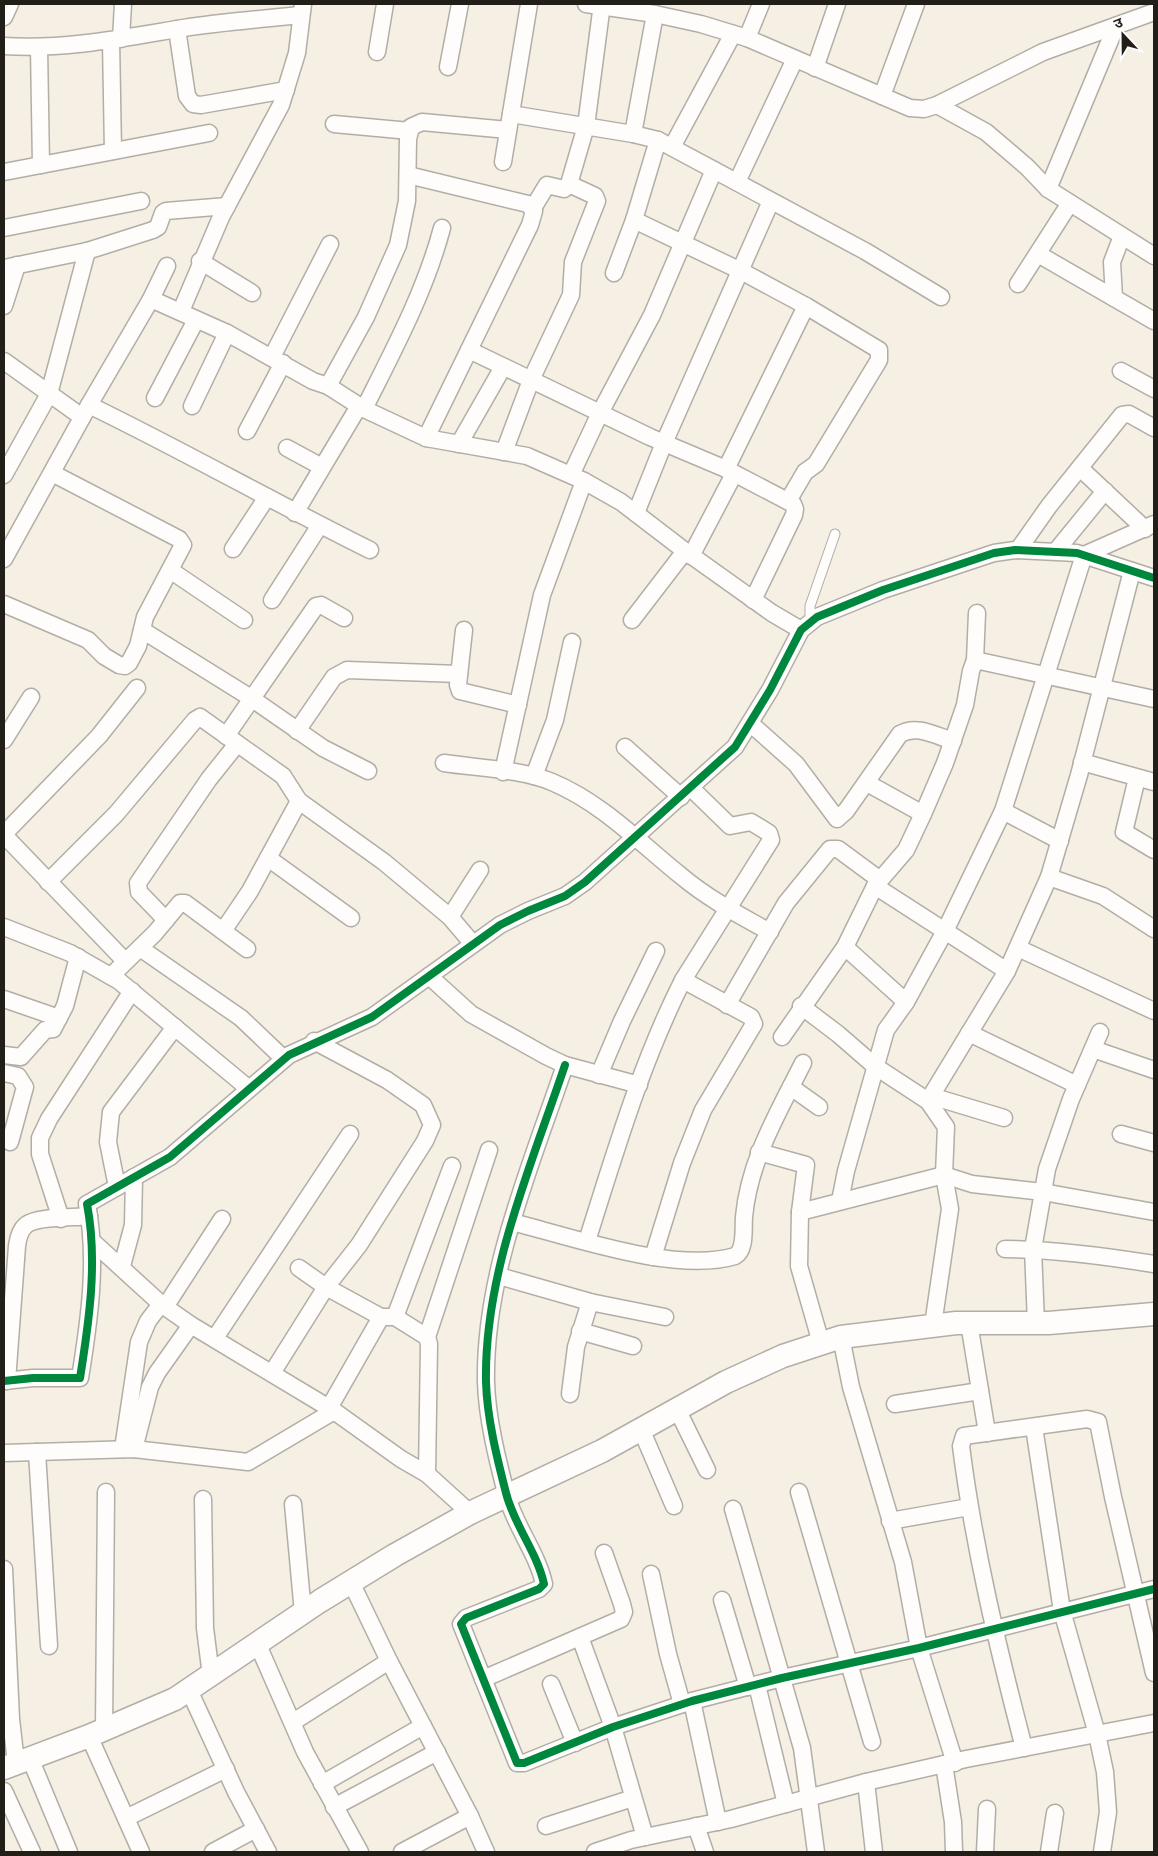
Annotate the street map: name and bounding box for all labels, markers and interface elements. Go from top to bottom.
north arrow [1098,10,1148,60]
text: उ [1112,16,1126,32]

